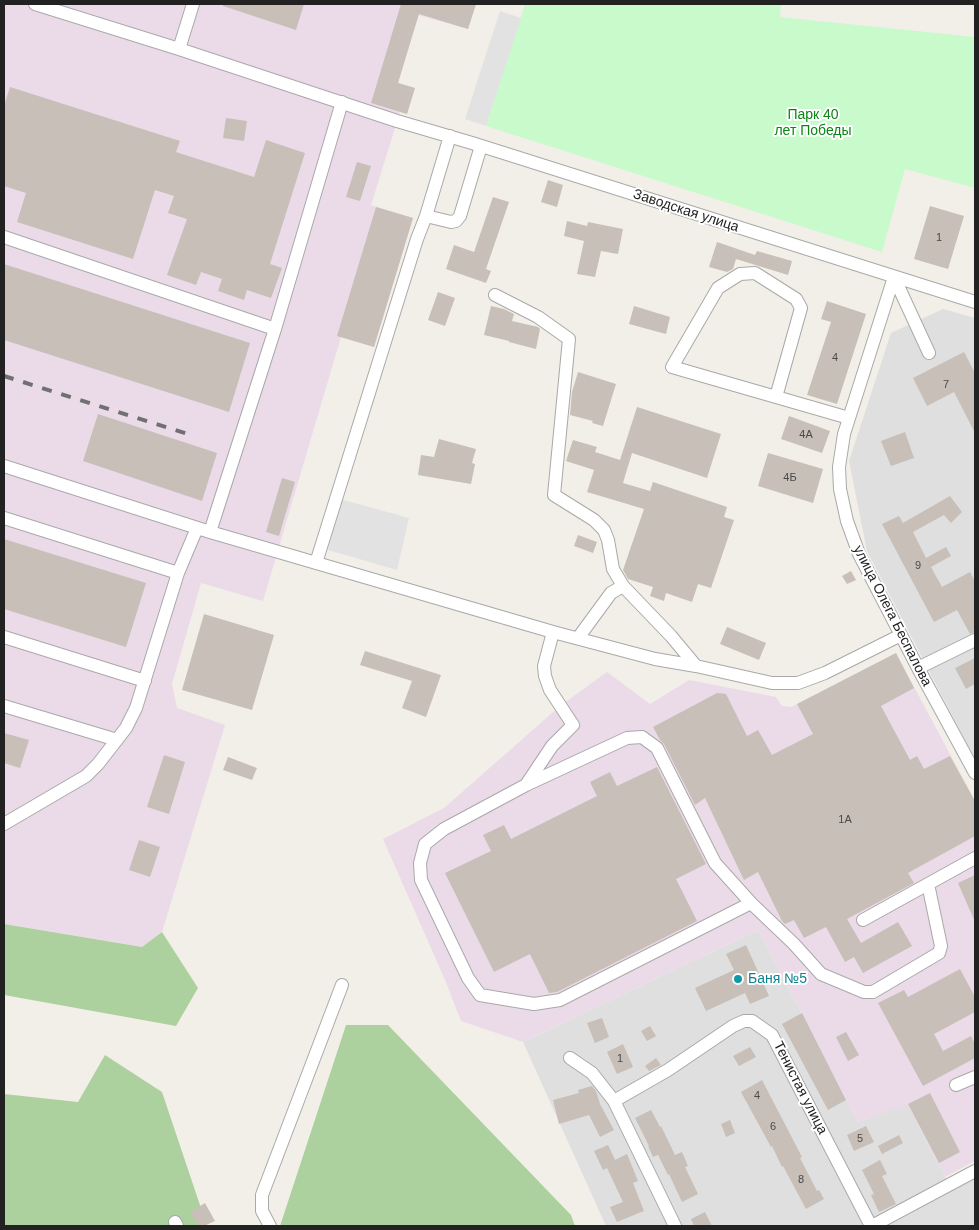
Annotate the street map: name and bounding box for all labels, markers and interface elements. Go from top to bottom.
park label: Парк 40 лет Победы [774,107,852,140]
street label: Заводская улица [631,186,741,236]
house number: 1 [936,231,942,245]
house number: 4 [832,351,838,365]
house number: 7 [943,378,949,392]
house number: 4А [799,428,813,442]
house number: 4Б [783,471,797,485]
street label: улица Олега Беспалова [849,543,935,689]
house number: 9 [915,559,921,573]
house number: 1А [838,813,852,827]
place label: Баня №5 [748,971,807,987]
marker: Баня №5 [732,973,744,985]
street label: Тенистая улица [769,1039,831,1137]
house number: 1 [617,1052,623,1066]
house number: 4 [754,1089,760,1103]
house number: 6 [770,1120,776,1134]
house number: 5 [857,1132,863,1146]
house number: 8 [798,1173,804,1187]

